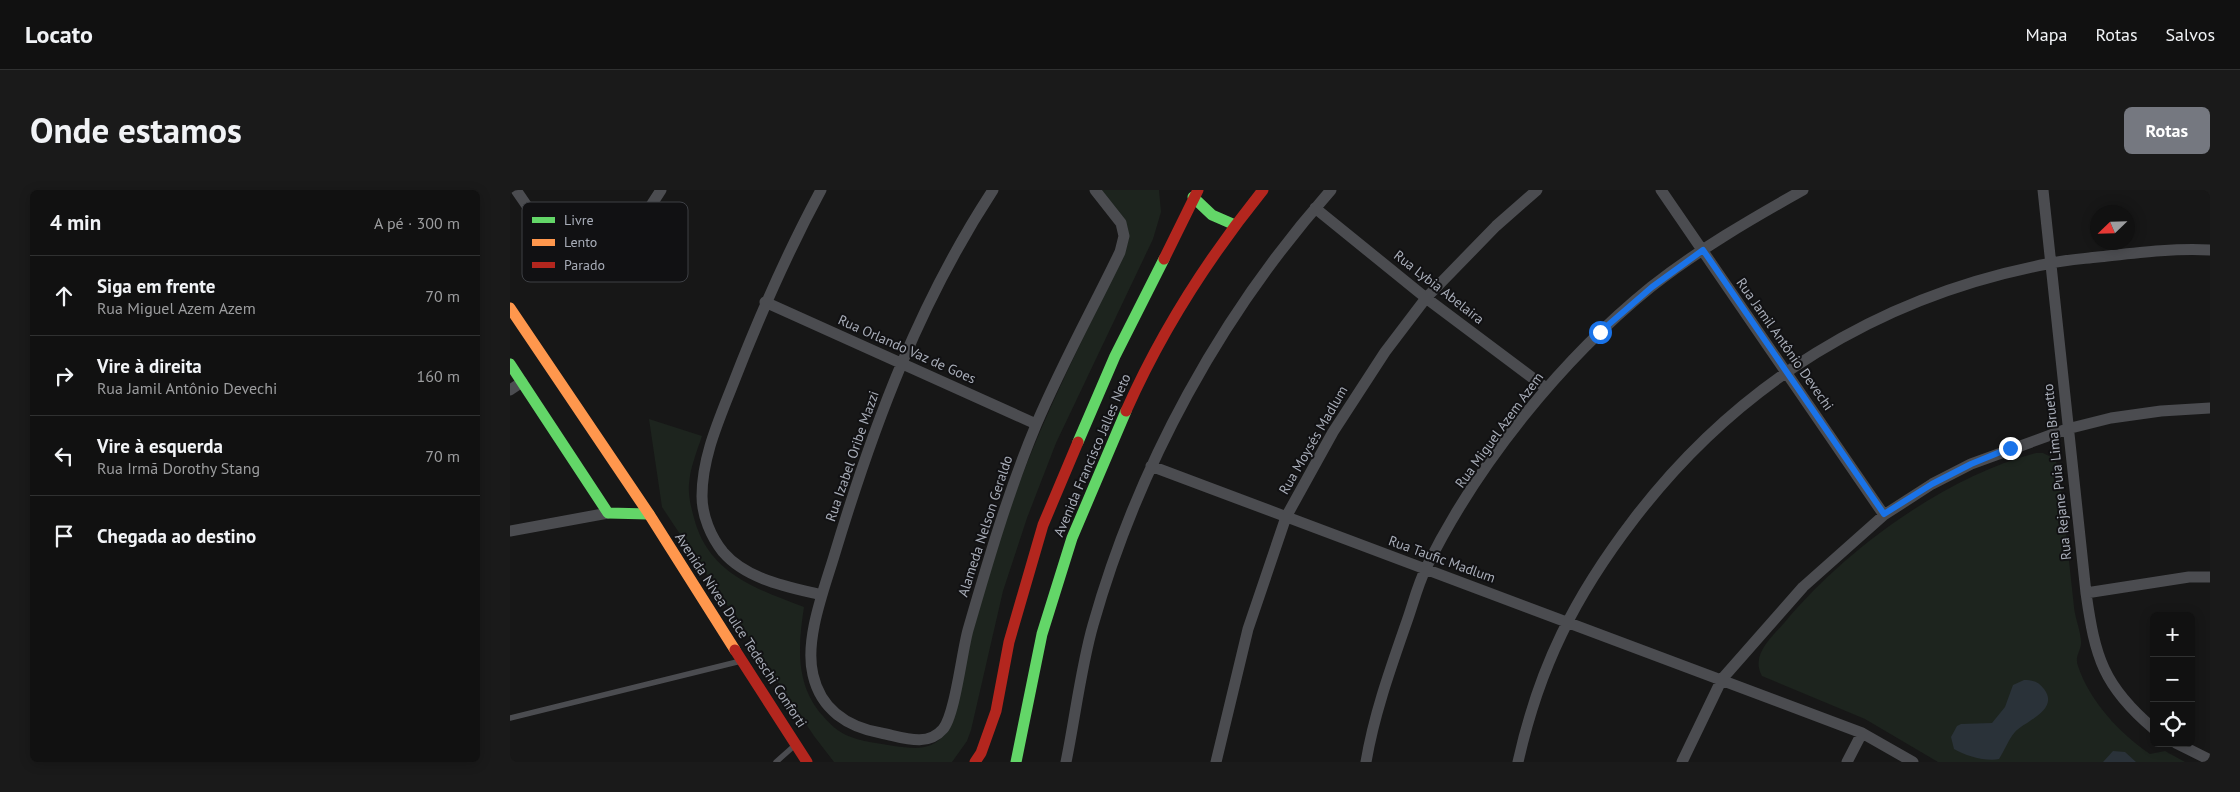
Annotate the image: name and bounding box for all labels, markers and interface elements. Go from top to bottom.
text: Locato [25,19,93,50]
text: Mapa [2026,23,2067,46]
text: Rotas [2095,23,2138,46]
text: Salvos [2166,23,2215,46]
text: Onde estamos [30,107,242,153]
button: Rotas [2124,107,2210,154]
legend [522,202,688,282]
north arrow [2090,205,2135,250]
text: 4 min [50,209,101,236]
text: Livre [564,211,594,229]
text: A pé · 300 m [374,213,460,233]
text: Lento [564,233,597,251]
street label: Rua Lybia Abelaira [1390,246,1488,328]
text: Parado [564,256,605,274]
text: Siga em frente [97,274,215,298]
street label: Rua Jamil Antônio Devechi [1732,274,1838,414]
icon: ahead [50,282,78,310]
text: 70 m [425,286,460,306]
text: Rua Miguel Azem Azem [97,298,256,318]
street label: Rua Orlando Vaz de Goes [835,310,979,388]
route start [1589,321,1612,344]
text: Vire à direita [97,354,202,378]
icon: right [50,362,78,390]
text: 160 m [417,366,460,386]
street label: Rua Miguel Azem Azem [1451,369,1547,491]
street label: Avenida Francisco Jalles Neto [1049,371,1135,539]
text: Rua Jamil Antônio Devechi [97,378,277,398]
street label: Rua Moysés Madlum [1275,382,1351,498]
street label: Rua Rejane Puia Lima Bruetto [2039,383,2075,561]
street label: Rua Izabel Oribe Mazzi [821,388,883,524]
text: Vire à esquerda [97,434,223,458]
route end [1999,437,2022,460]
icon: left [50,442,78,470]
text: 70 m [425,446,460,466]
street label: Alameda Nelson Geraldo [954,453,1016,599]
text: Rua Irmã Dorothy Stang [97,458,260,478]
icon: arrive [50,522,78,550]
text: Chegada ao destino [97,524,256,548]
street label: Avenida Nívea Dulce Tedeschi Conforti [671,529,811,731]
street label: Rua Taufic Madlum [1386,531,1498,587]
map controls [2150,612,2195,747]
button: + [2150,612,2195,657]
button: − [2150,657,2195,702]
button: locate [2150,702,2195,747]

